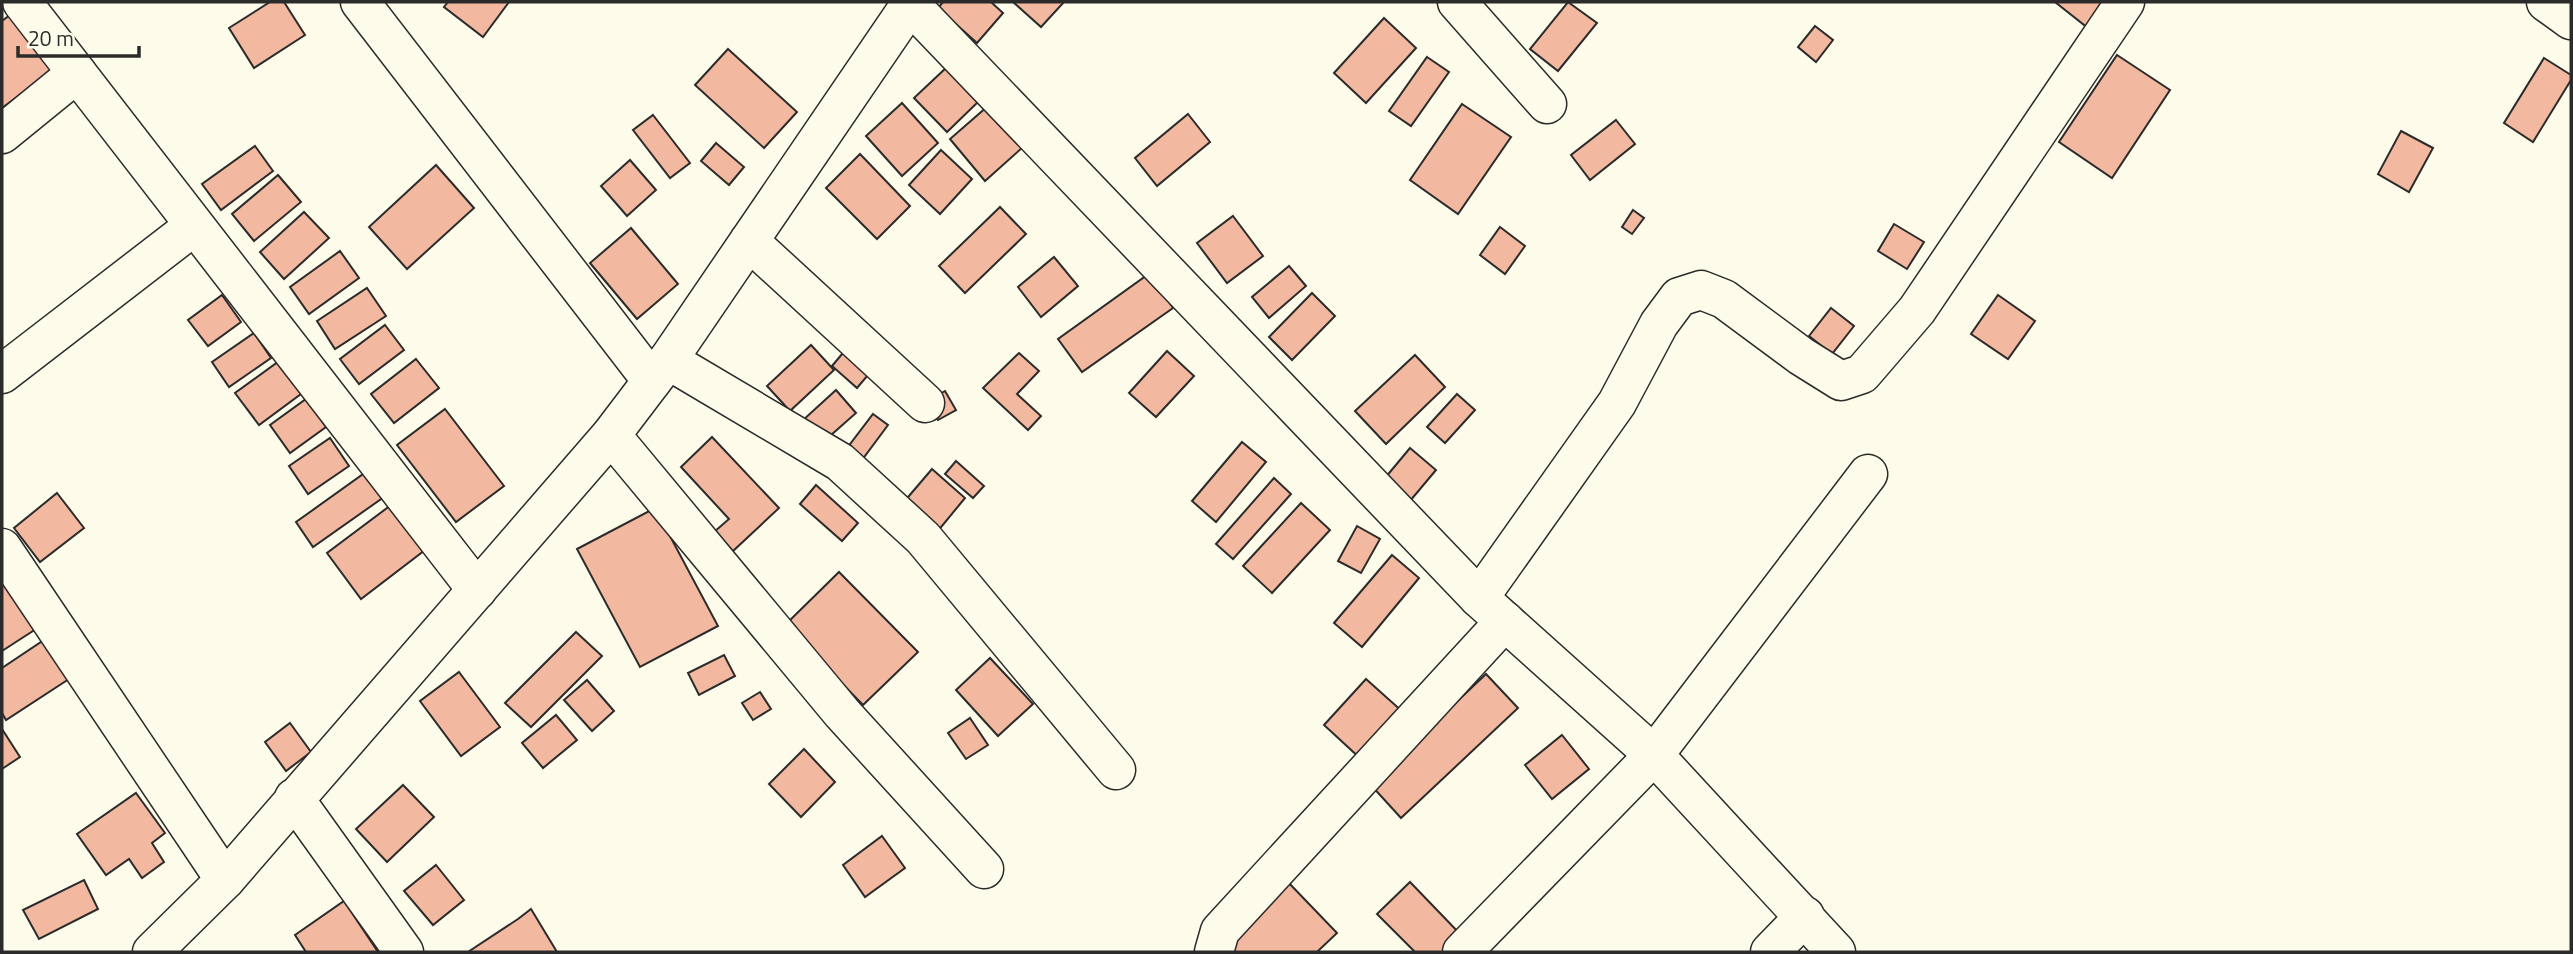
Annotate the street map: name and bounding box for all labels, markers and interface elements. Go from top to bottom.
scale bar [18,14,138,58]
text: 20 m [28,22,74,54]

